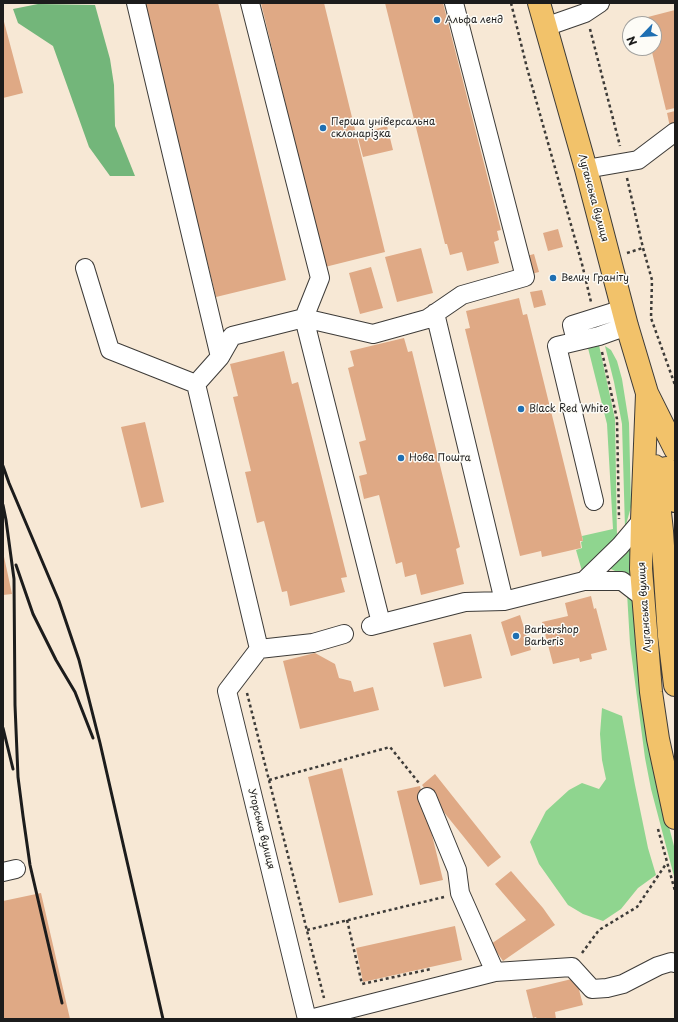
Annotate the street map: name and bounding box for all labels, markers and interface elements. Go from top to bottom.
place label: Альфа ленд [445,14,503,26]
marker: Альфа ленд [432,15,442,25]
north arrow [622,16,662,56]
text: N [622,33,641,48]
place label: Перша універсальна склонарізка [331,116,435,140]
marker: Перша універсальна склонарізка [318,123,328,133]
street label: Луганська вулиця [576,153,610,243]
place label: Велич Граніту [561,272,629,284]
marker: Велич Граніту [548,273,558,283]
place label: Black Red White [529,403,609,415]
marker: Black Red White [516,404,526,414]
place label: Нова Пошта [409,452,471,464]
marker: Нова Пошта [396,453,406,463]
street label: Луганська вулиця [636,561,654,653]
place label: Barbershop Barberis [524,624,579,648]
marker: Barbershop Barberis [511,631,521,641]
street label: Угорська вулиця [245,787,277,871]

